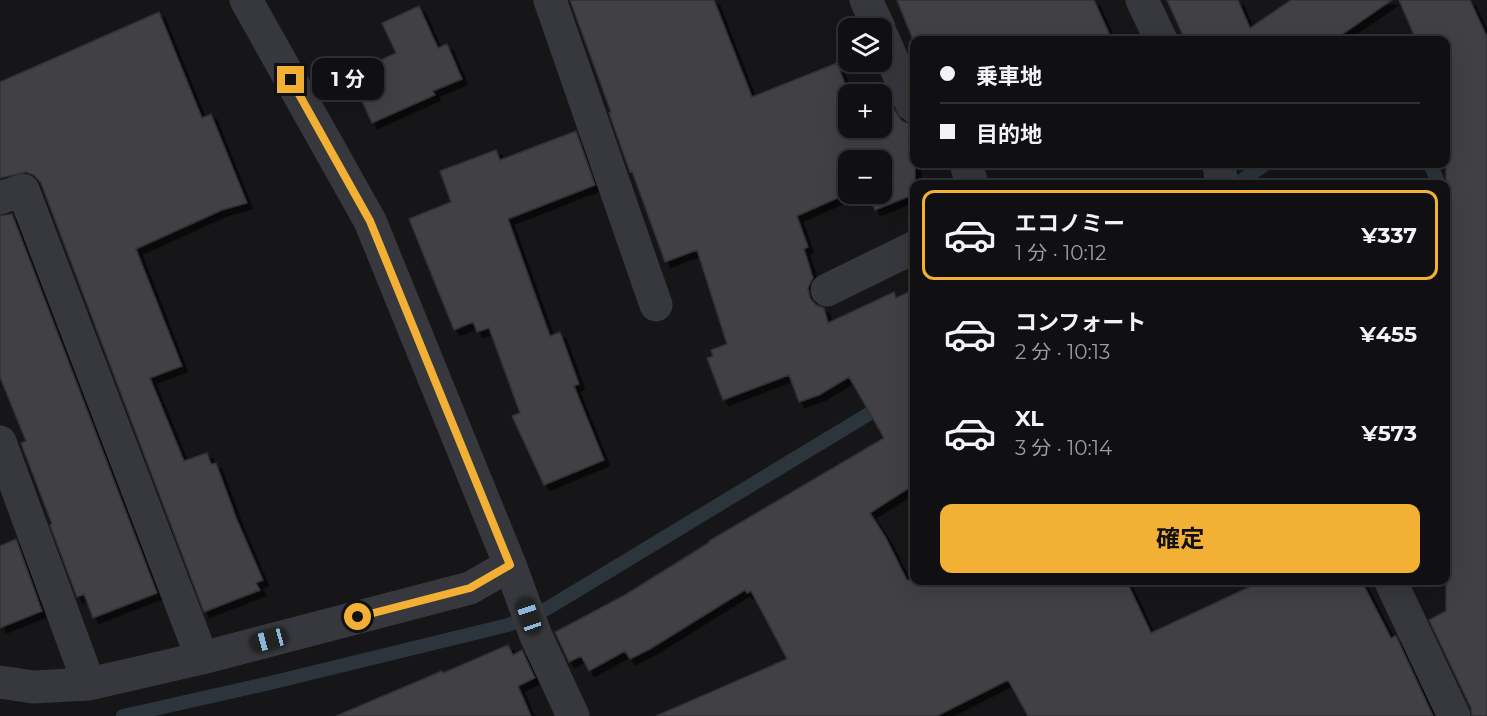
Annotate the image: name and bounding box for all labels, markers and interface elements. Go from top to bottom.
map controls [838,18,892,204]
button: layers [838,18,892,72]
callout: 1 分 [312,59,384,101]
text: 乗車地 [976,63,1042,90]
route end [277,66,304,93]
text: 1 分 [331,67,365,91]
button: + [838,84,892,138]
text: 目的地 [976,121,1042,148]
button: − [838,150,892,204]
icon: car [943,208,997,262]
text: エコノミー [1015,210,1125,237]
text: ¥337 [1361,222,1417,249]
text: 1 分 · 10:12 [1015,241,1106,265]
icon: car [943,307,997,361]
text: コンフォート [1015,309,1146,336]
text: ¥455 [1360,321,1417,348]
text: 2 分 · 10:13 [1015,340,1110,364]
text: XL [1015,405,1044,432]
icon: car [943,406,997,460]
text: ¥573 [1361,420,1417,447]
text: 3 分 · 10:14 [1015,436,1112,460]
button: 確定 [940,504,1420,573]
car [515,596,543,636]
route start [344,603,371,630]
car [249,627,289,653]

